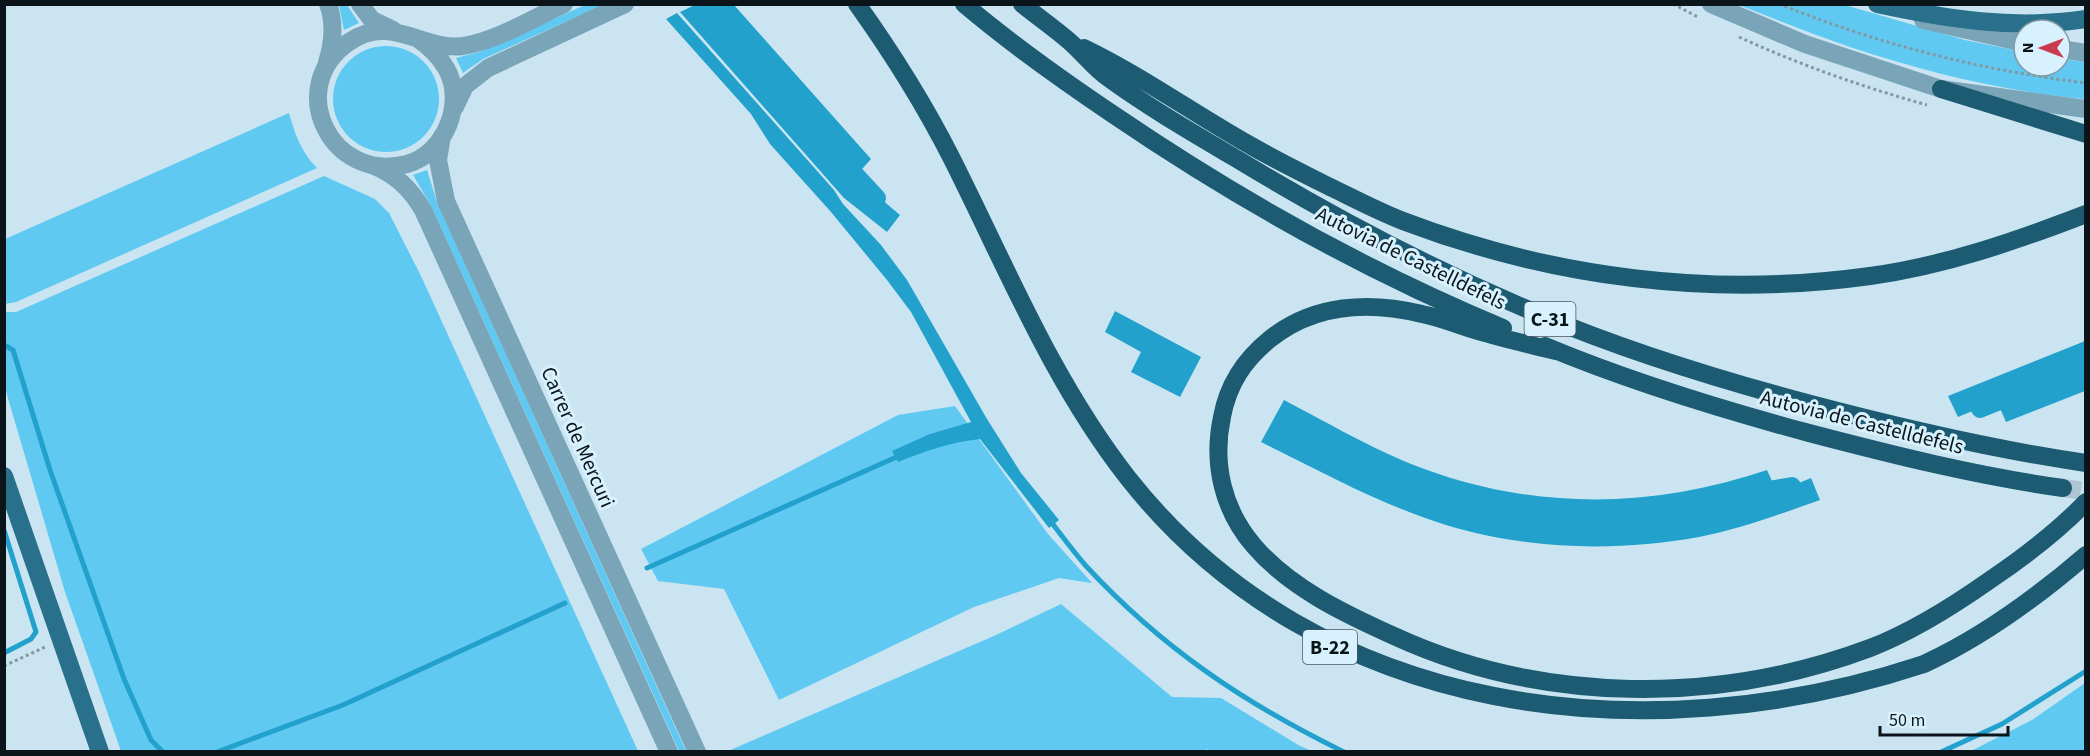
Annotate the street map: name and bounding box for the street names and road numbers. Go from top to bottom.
street label: Autovia de Castelldefels [1311,199,1511,317]
road number: C-31 [1524,302,1576,336]
street label: Carrer de Mercuri [534,362,622,512]
street label: Autovia de Castelldefels [1757,382,1967,462]
road number: B-22 [1303,630,1357,664]

